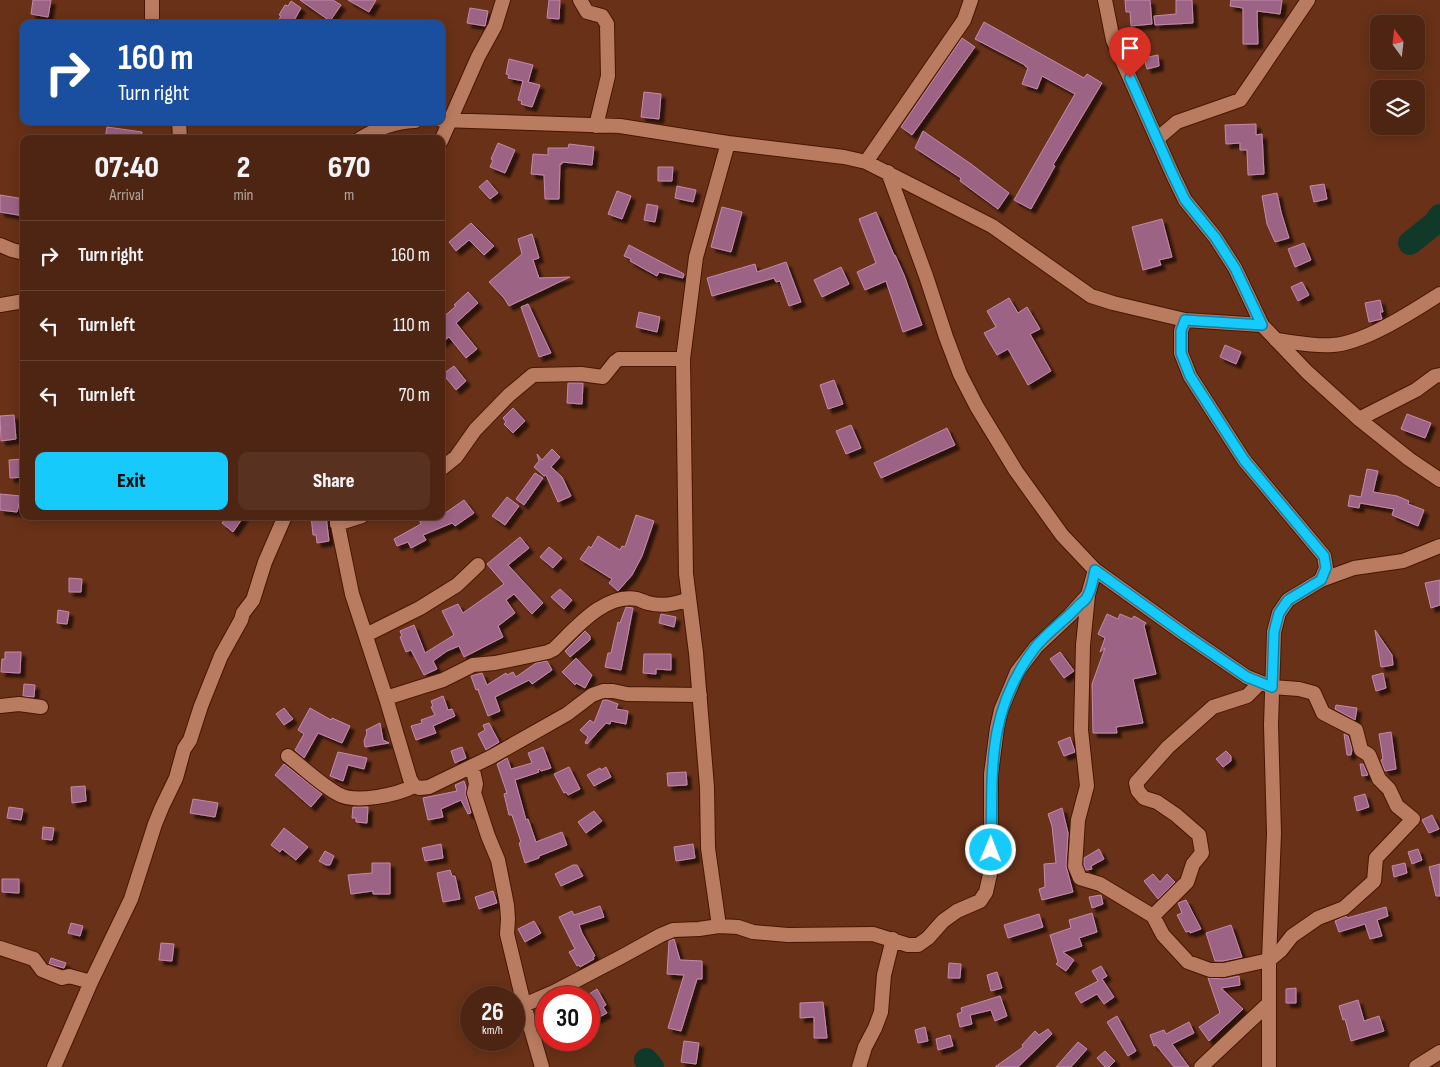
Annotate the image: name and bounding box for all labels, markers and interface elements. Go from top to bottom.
north arrow [1370,15,1425,70]
map controls [1370,15,1425,135]
pin [1109,27,1151,78]
icon: arrive [1116,34,1144,62]
text: 160 m [118,37,194,80]
icon: right [35,40,100,105]
text: Turn right [118,80,189,107]
button: layers [1370,80,1425,135]
text: 07:40 [94,150,159,186]
text: 2 [237,150,250,186]
text: 670 [328,150,371,186]
text: Arrival [109,186,144,205]
text: min [233,186,253,205]
text: m [344,186,354,205]
icon: right [35,242,63,270]
text: Turn right [78,244,143,267]
text: 160 m [391,244,430,267]
icon: left [35,312,63,340]
text: Turn left [78,314,135,337]
text: 110 m [393,314,430,337]
icon: left [35,382,63,410]
text: Turn left [78,384,135,407]
text: 70 m [399,384,430,407]
button: Exit [35,452,228,510]
button: Share [238,452,430,510]
position arrow [964,823,1016,875]
speed limit sign: 30 [535,986,600,1051]
text: 26 [481,997,504,1028]
text: km/h [482,1023,503,1038]

